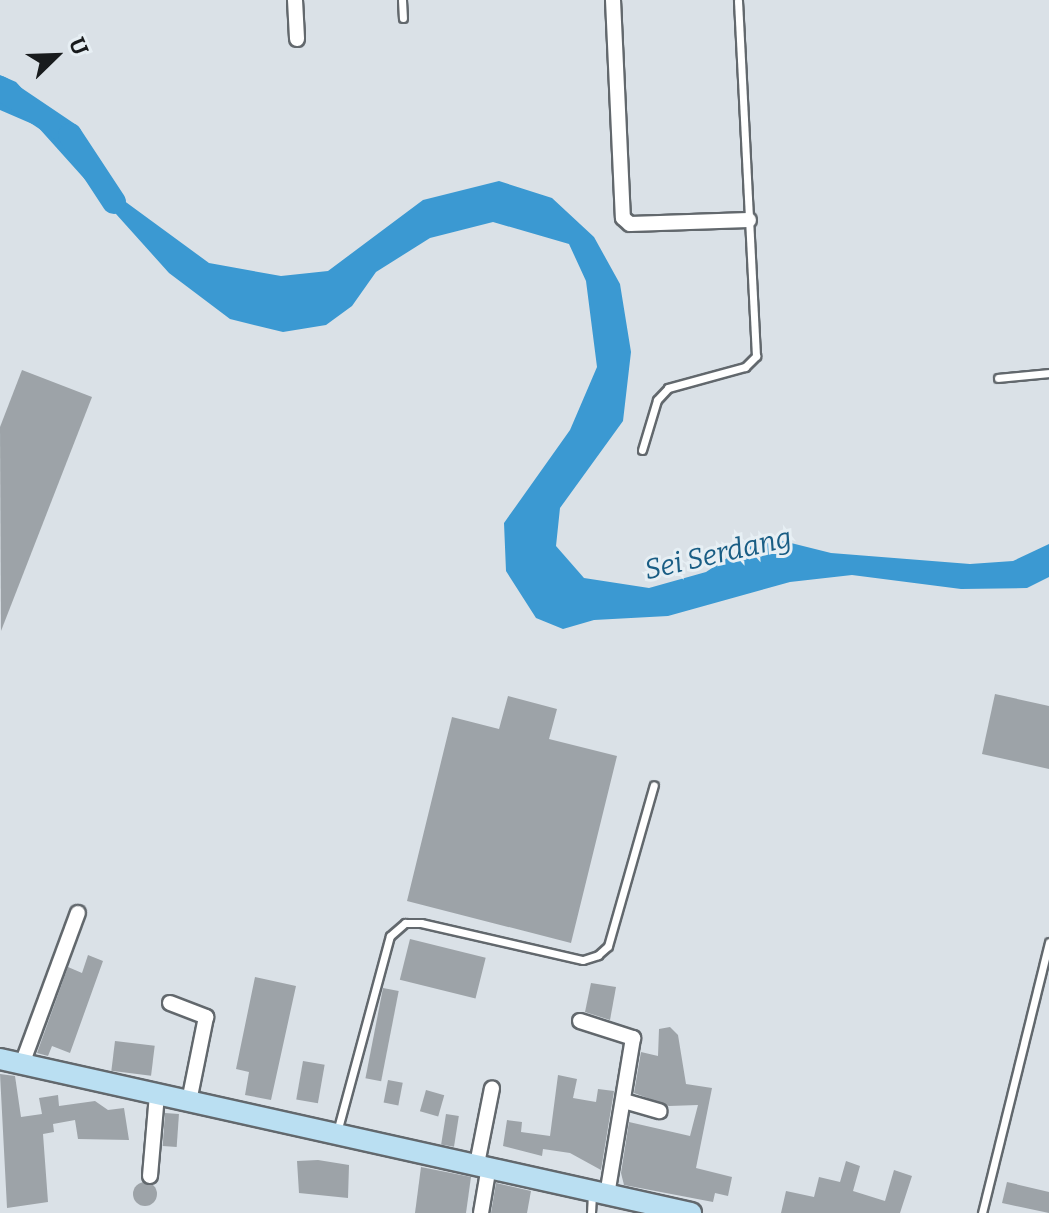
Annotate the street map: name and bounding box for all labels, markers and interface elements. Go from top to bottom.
north arrow [16,16,96,96]
text: U [63,34,94,59]
water label: Sei Serdang [641,521,795,587]

